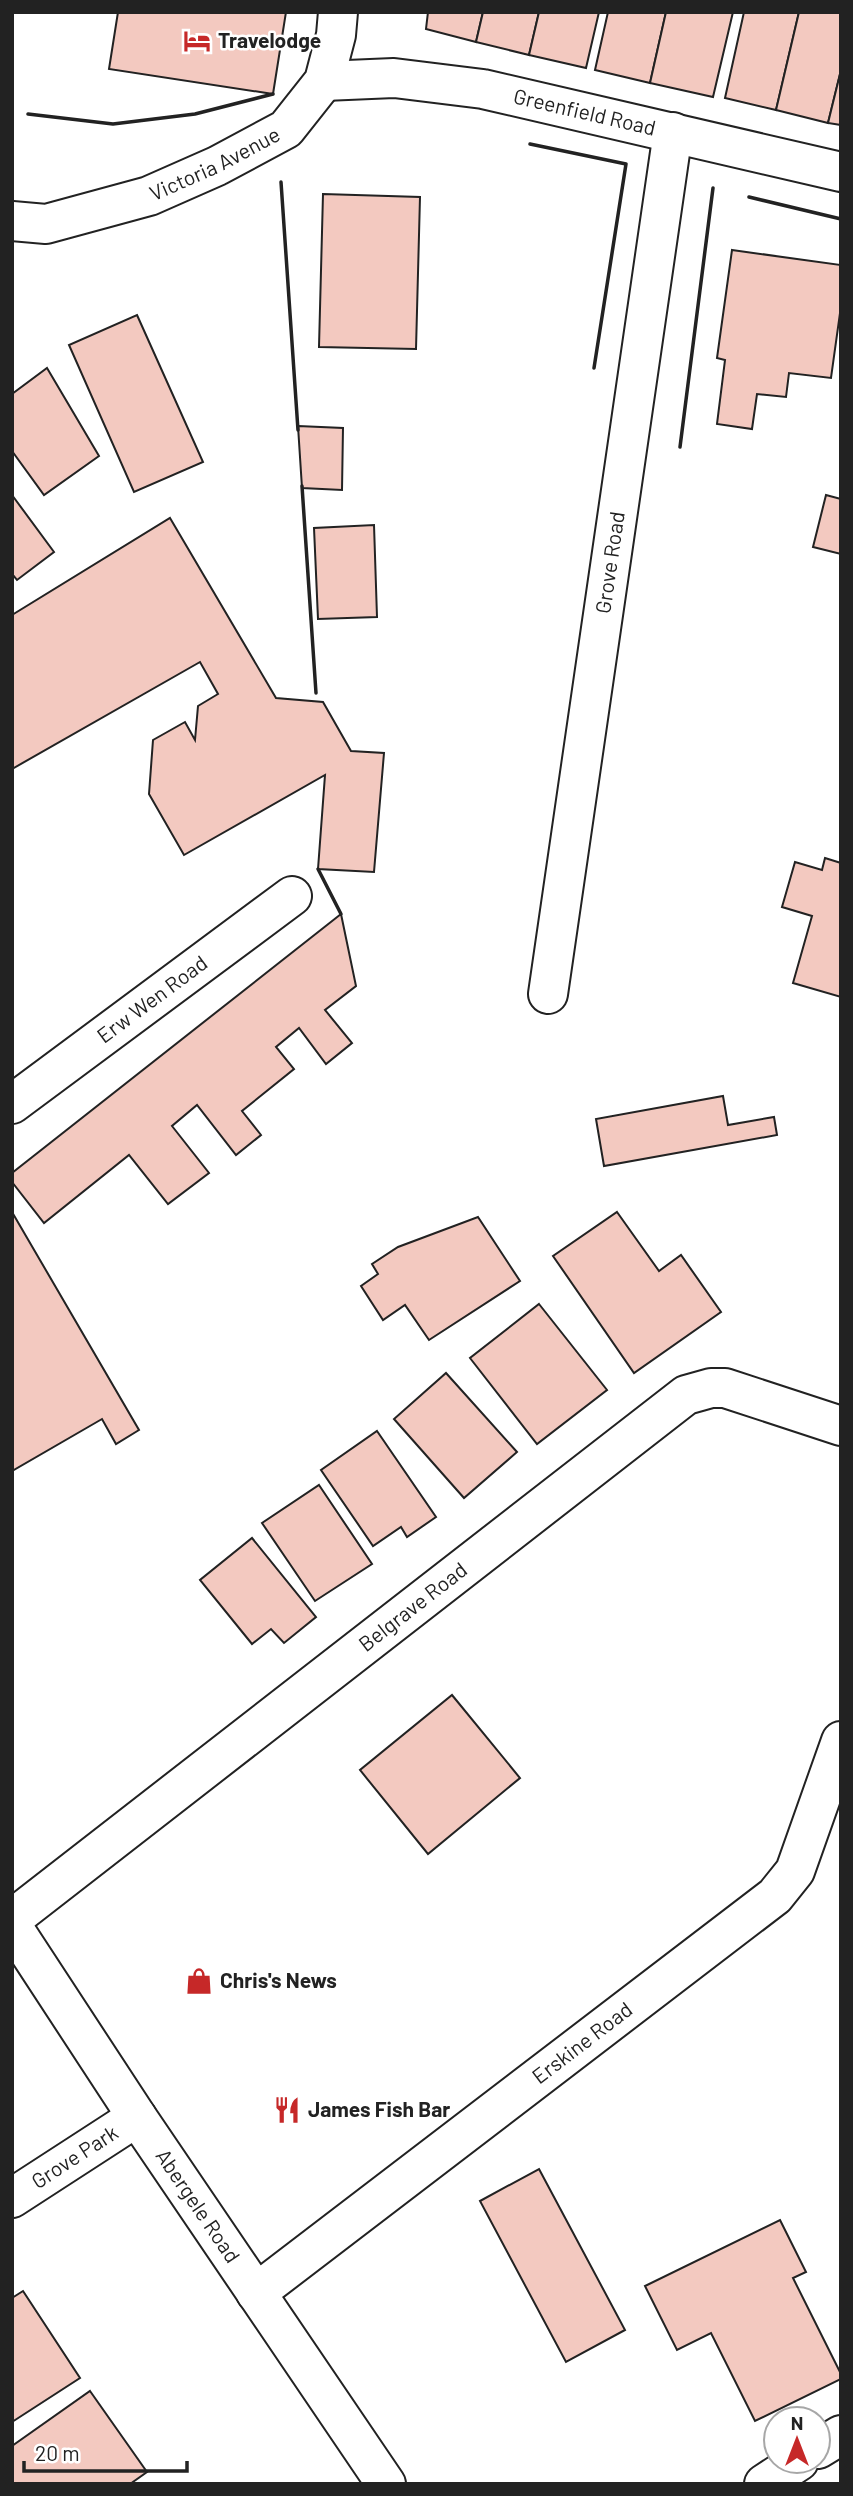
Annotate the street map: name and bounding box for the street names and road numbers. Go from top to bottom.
street label: Greenfield Road [511,83,658,140]
street label: Victoria Avenue [145,121,284,205]
street label: Grove Road [589,510,629,615]
street label: Erw Wen Road [92,949,212,1048]
street label: Belgrave Road [353,1556,471,1656]
street label: Erskine Road [527,1996,637,2088]
street label: Grove Park [26,2119,122,2193]
street label: Abergele Road [151,2144,246,2267]

